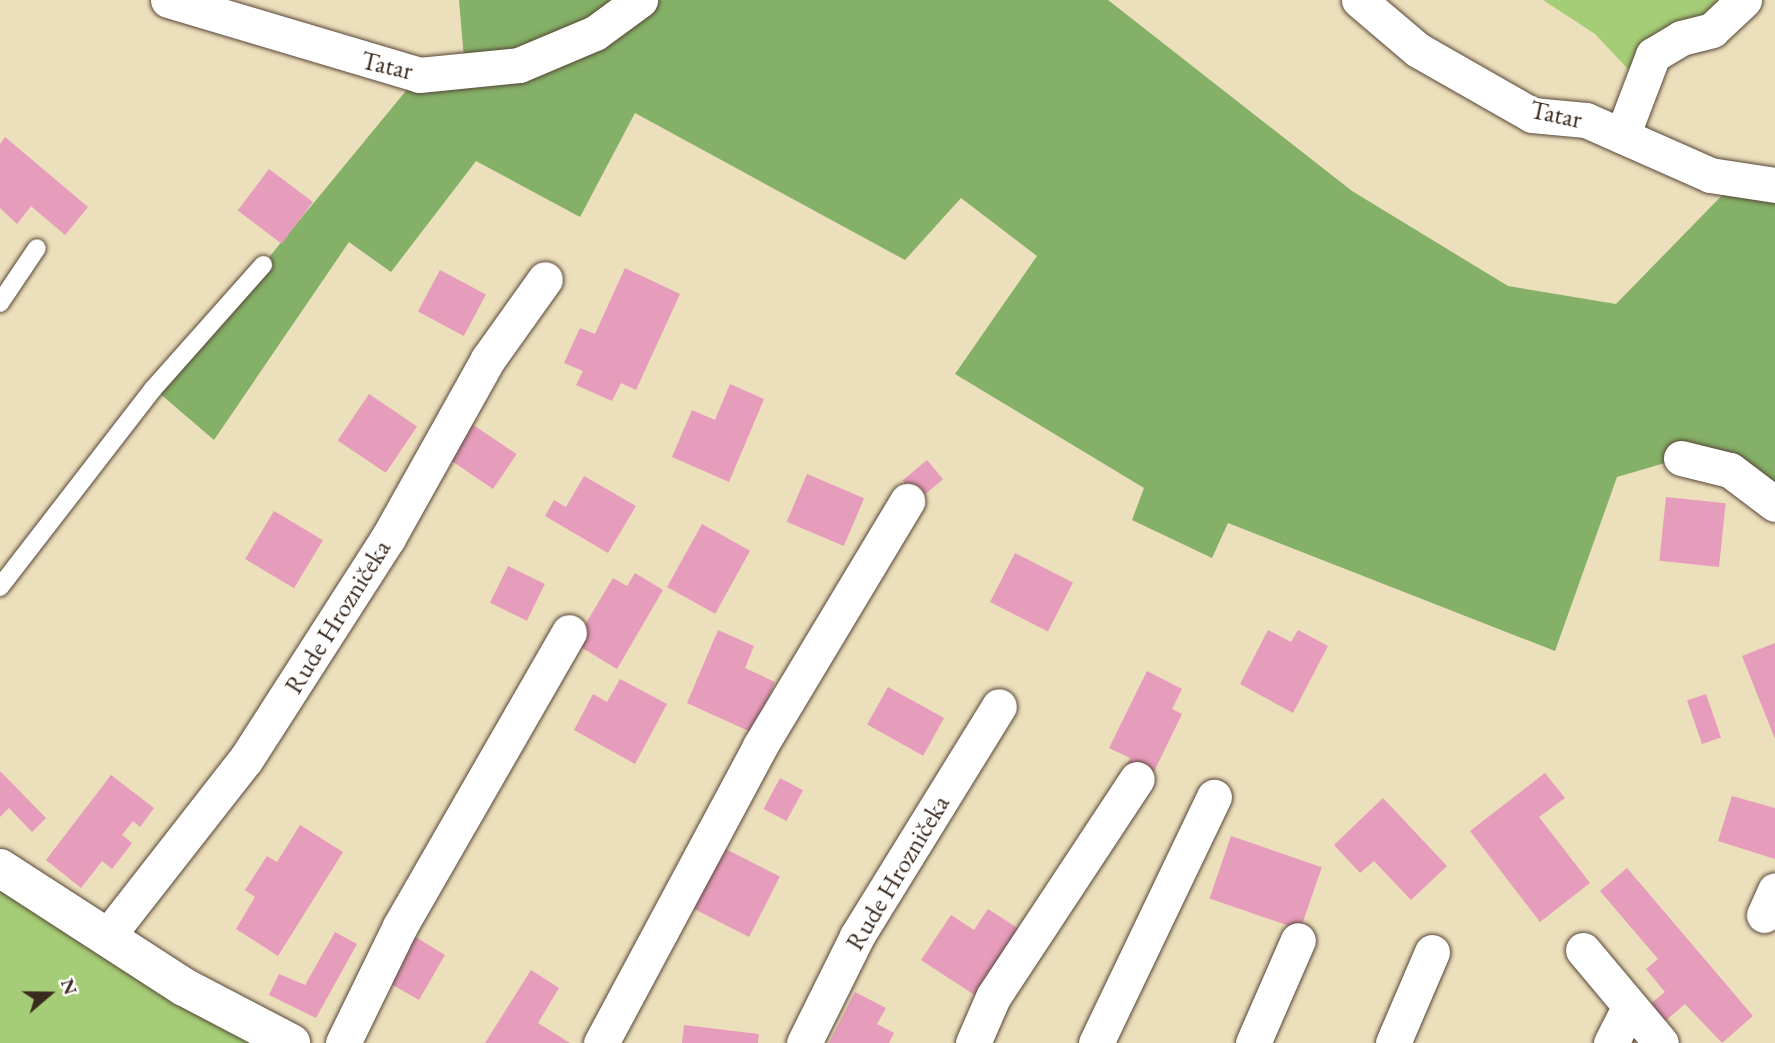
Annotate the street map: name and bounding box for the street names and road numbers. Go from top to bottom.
street label: Tatar [358,45,416,87]
street label: Tatar [1527,94,1585,136]
street label: Rude Hrozničeka [278,534,398,700]
street label: Rude Hrozničeka [839,790,957,956]

